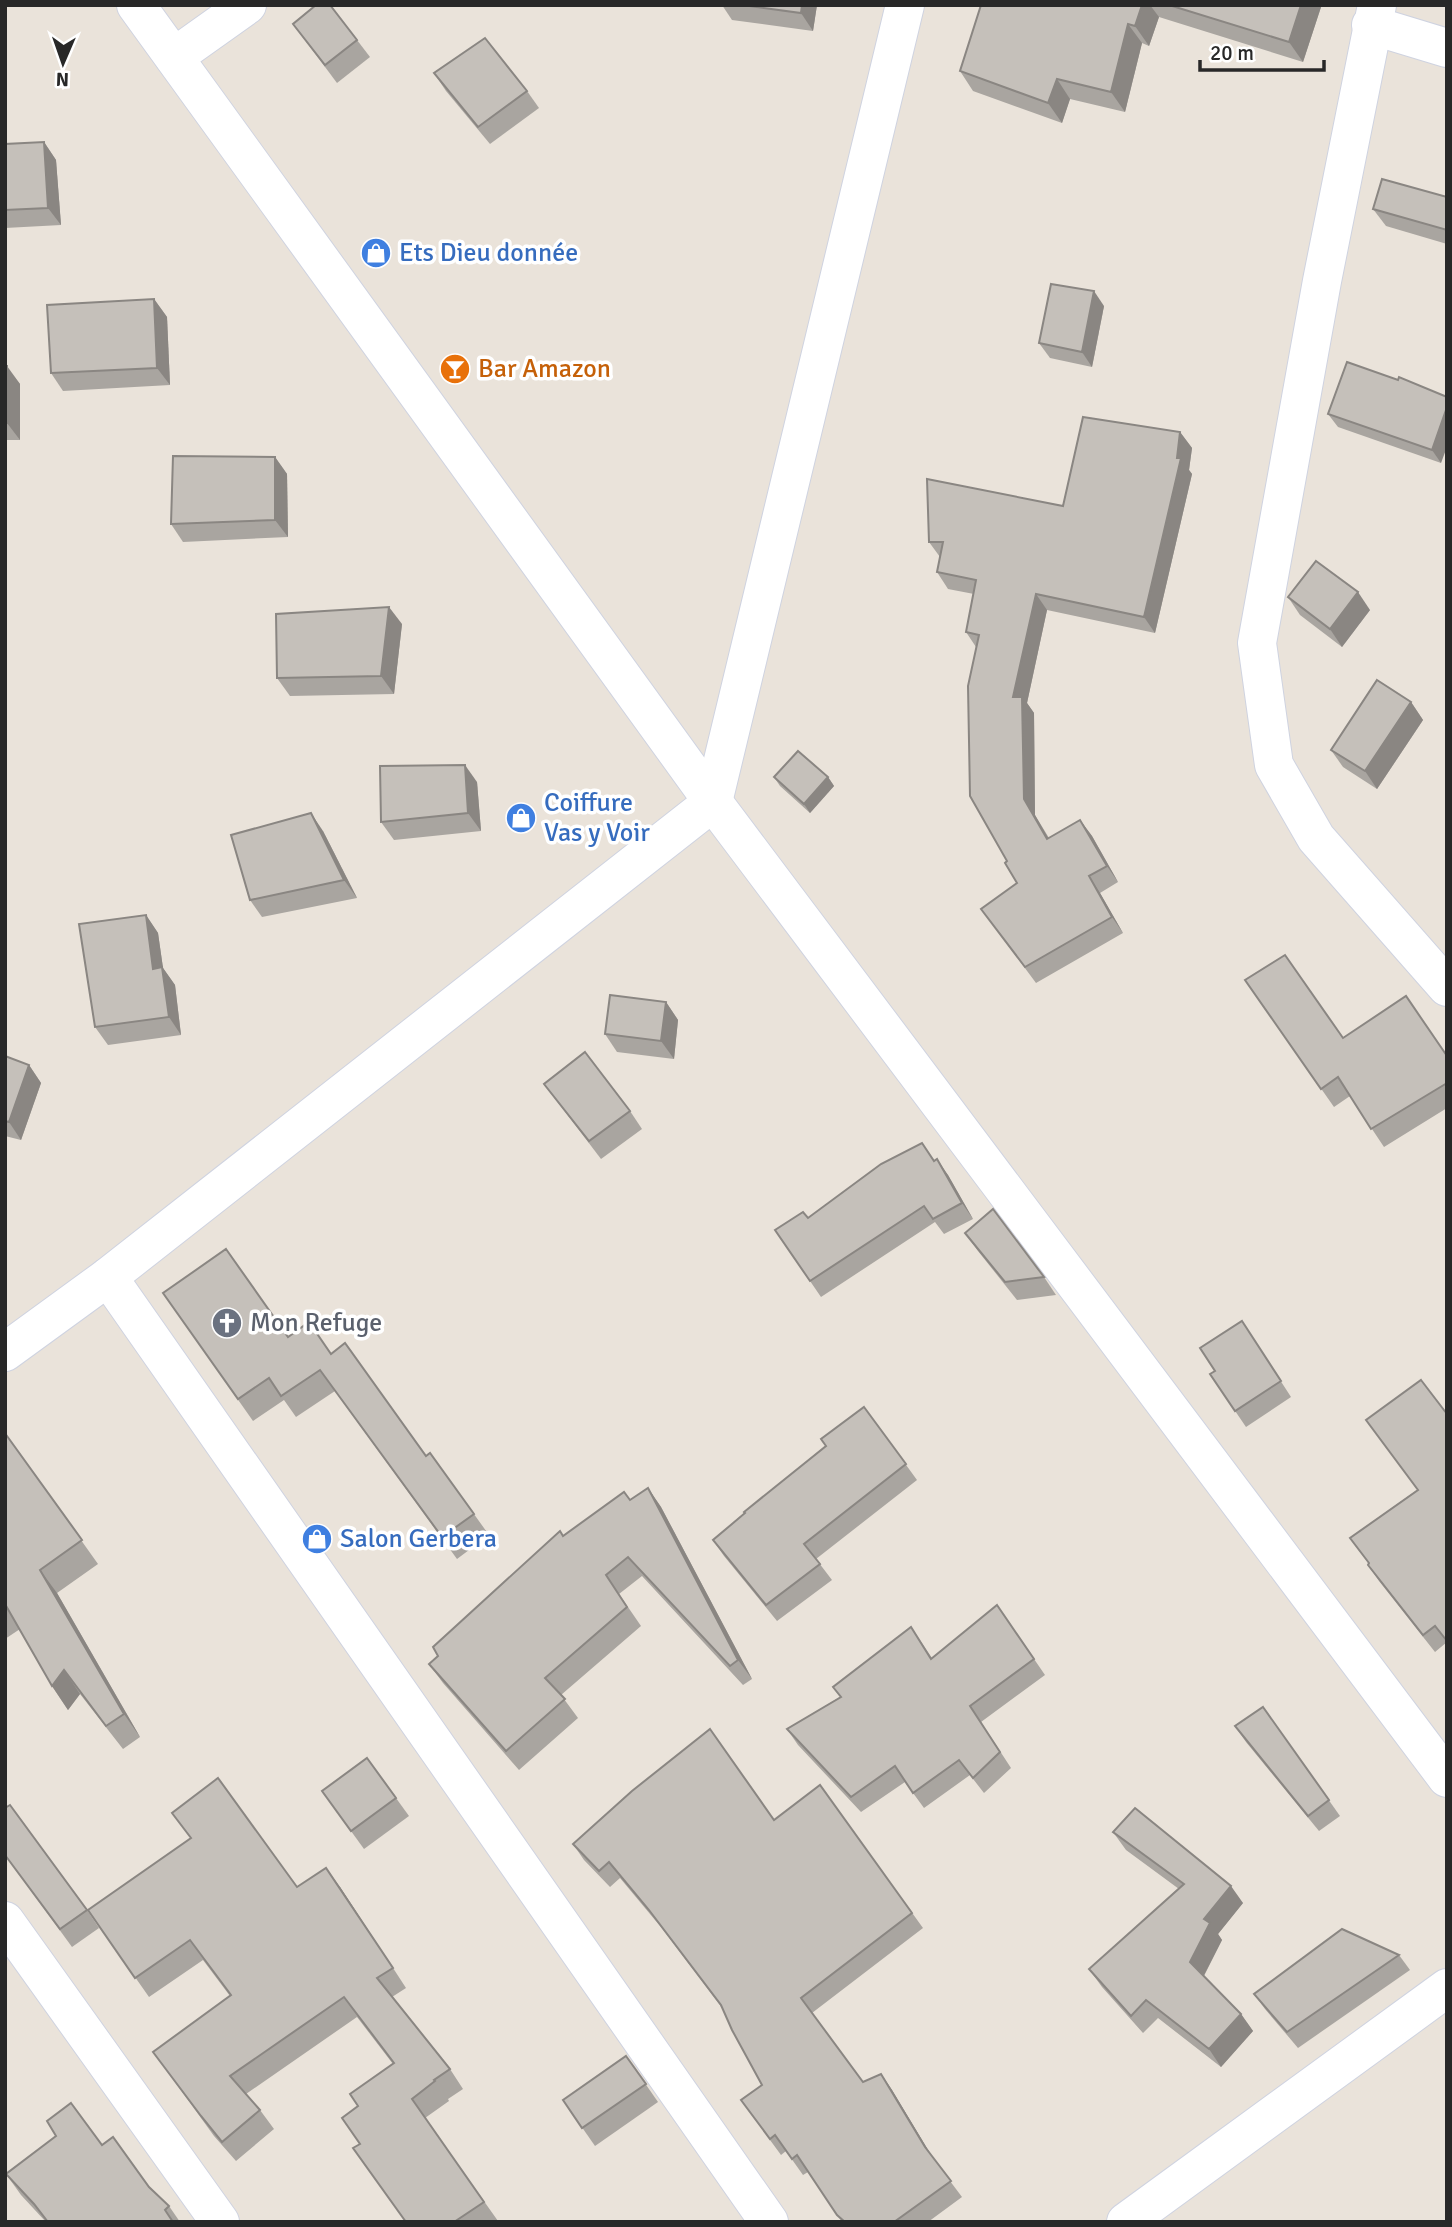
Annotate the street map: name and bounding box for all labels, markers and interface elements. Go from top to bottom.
north arrow [28,28,98,98]
scale bar [1200,28,1324,72]
text: 20 m [1210,40,1254,66]
text: N [55,67,69,91]
shop icon: Ets Dieu donnée [359,236,393,270]
place label: Ets Dieu donnée [399,237,578,269]
bar icon: Bar Amazon [438,352,472,386]
place label: Bar Amazon [478,353,611,385]
place label: Coiffure Vas y Voir [544,787,650,849]
shop icon: Coiffure Vas y Voir [504,801,538,835]
church icon: Mon Refuge [210,1306,244,1340]
place label: Mon Refuge [250,1307,382,1339]
shop icon: Salon Gerbera [300,1522,334,1556]
place label: Salon Gerbera [340,1523,497,1555]

